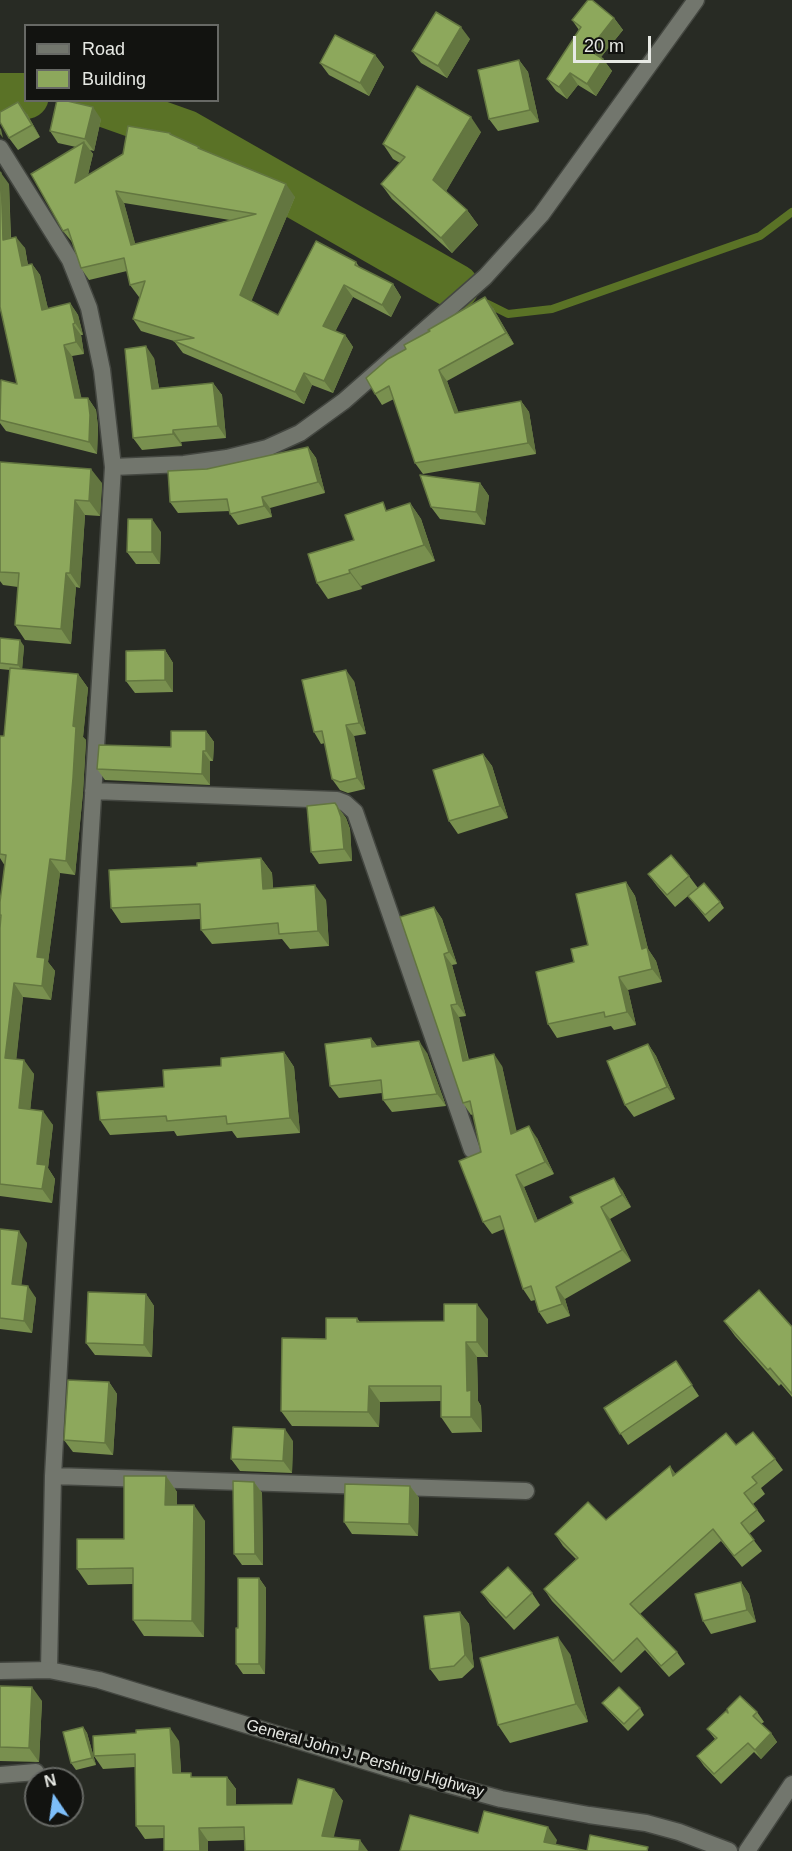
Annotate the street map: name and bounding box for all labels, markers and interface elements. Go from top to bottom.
legend [24,24,219,102]
scale bar [576,24,654,62]
text: 20 m [584,36,624,56]
text: Road [82,39,125,59]
text: Building [82,69,146,89]
street label: General John J. Pershing Highway [244,1716,486,1802]
north arrow [24,1767,84,1827]
text: N [43,1771,58,1791]

